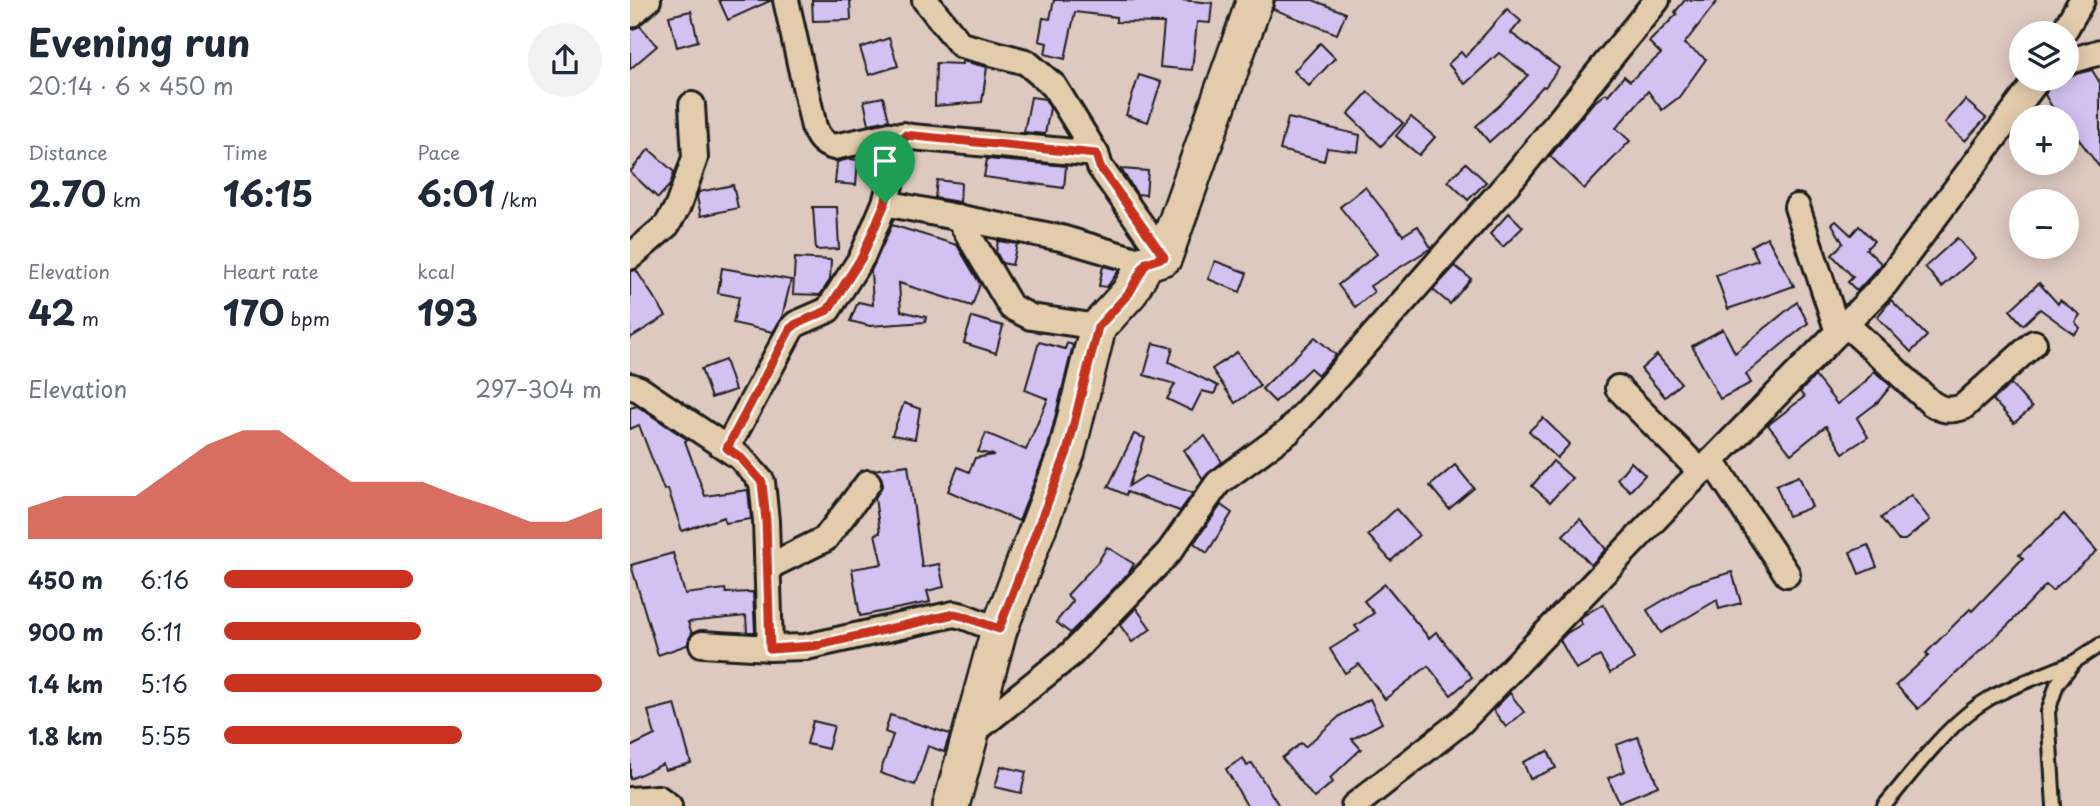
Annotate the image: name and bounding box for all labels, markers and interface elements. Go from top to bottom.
text: Evening run [28,13,250,70]
map controls [2009,21,2079,259]
button: layers [2009,21,2079,91]
button: share [528,23,602,97]
text: 20:14 · 6 × 450 m [28,68,234,103]
button: + [2009,105,2079,175]
pin [855,131,915,203]
text: Distance [28,138,108,166]
text: Time [223,138,268,166]
text: Pace [417,138,460,166]
icon: arrive [866,142,904,180]
text: 2.70 [28,166,106,219]
text: 16:15 [223,166,313,219]
text: 6:01 [417,166,495,219]
text: km [106,185,141,213]
text: /km [495,185,537,213]
button: − [2009,189,2079,259]
text: Elevation [28,257,110,285]
text: Heart rate [223,257,319,285]
text: kcal [417,257,455,285]
text: 42 [28,285,76,338]
text: 170 [223,285,284,338]
text: 193 [417,285,478,338]
text: m [76,304,99,332]
text: bpm [284,304,330,332]
text: Elevation [28,371,127,406]
text: 297–304 m [475,371,602,406]
text: 450 m [28,562,103,597]
text: 6:16 [140,562,189,597]
text: 900 m [28,614,104,649]
text: 6:11 [140,614,182,649]
text: 1.4 km [28,666,103,701]
text: 5:16 [140,666,188,701]
text: 1.8 km [28,718,103,753]
text: 5:55 [140,718,191,753]

